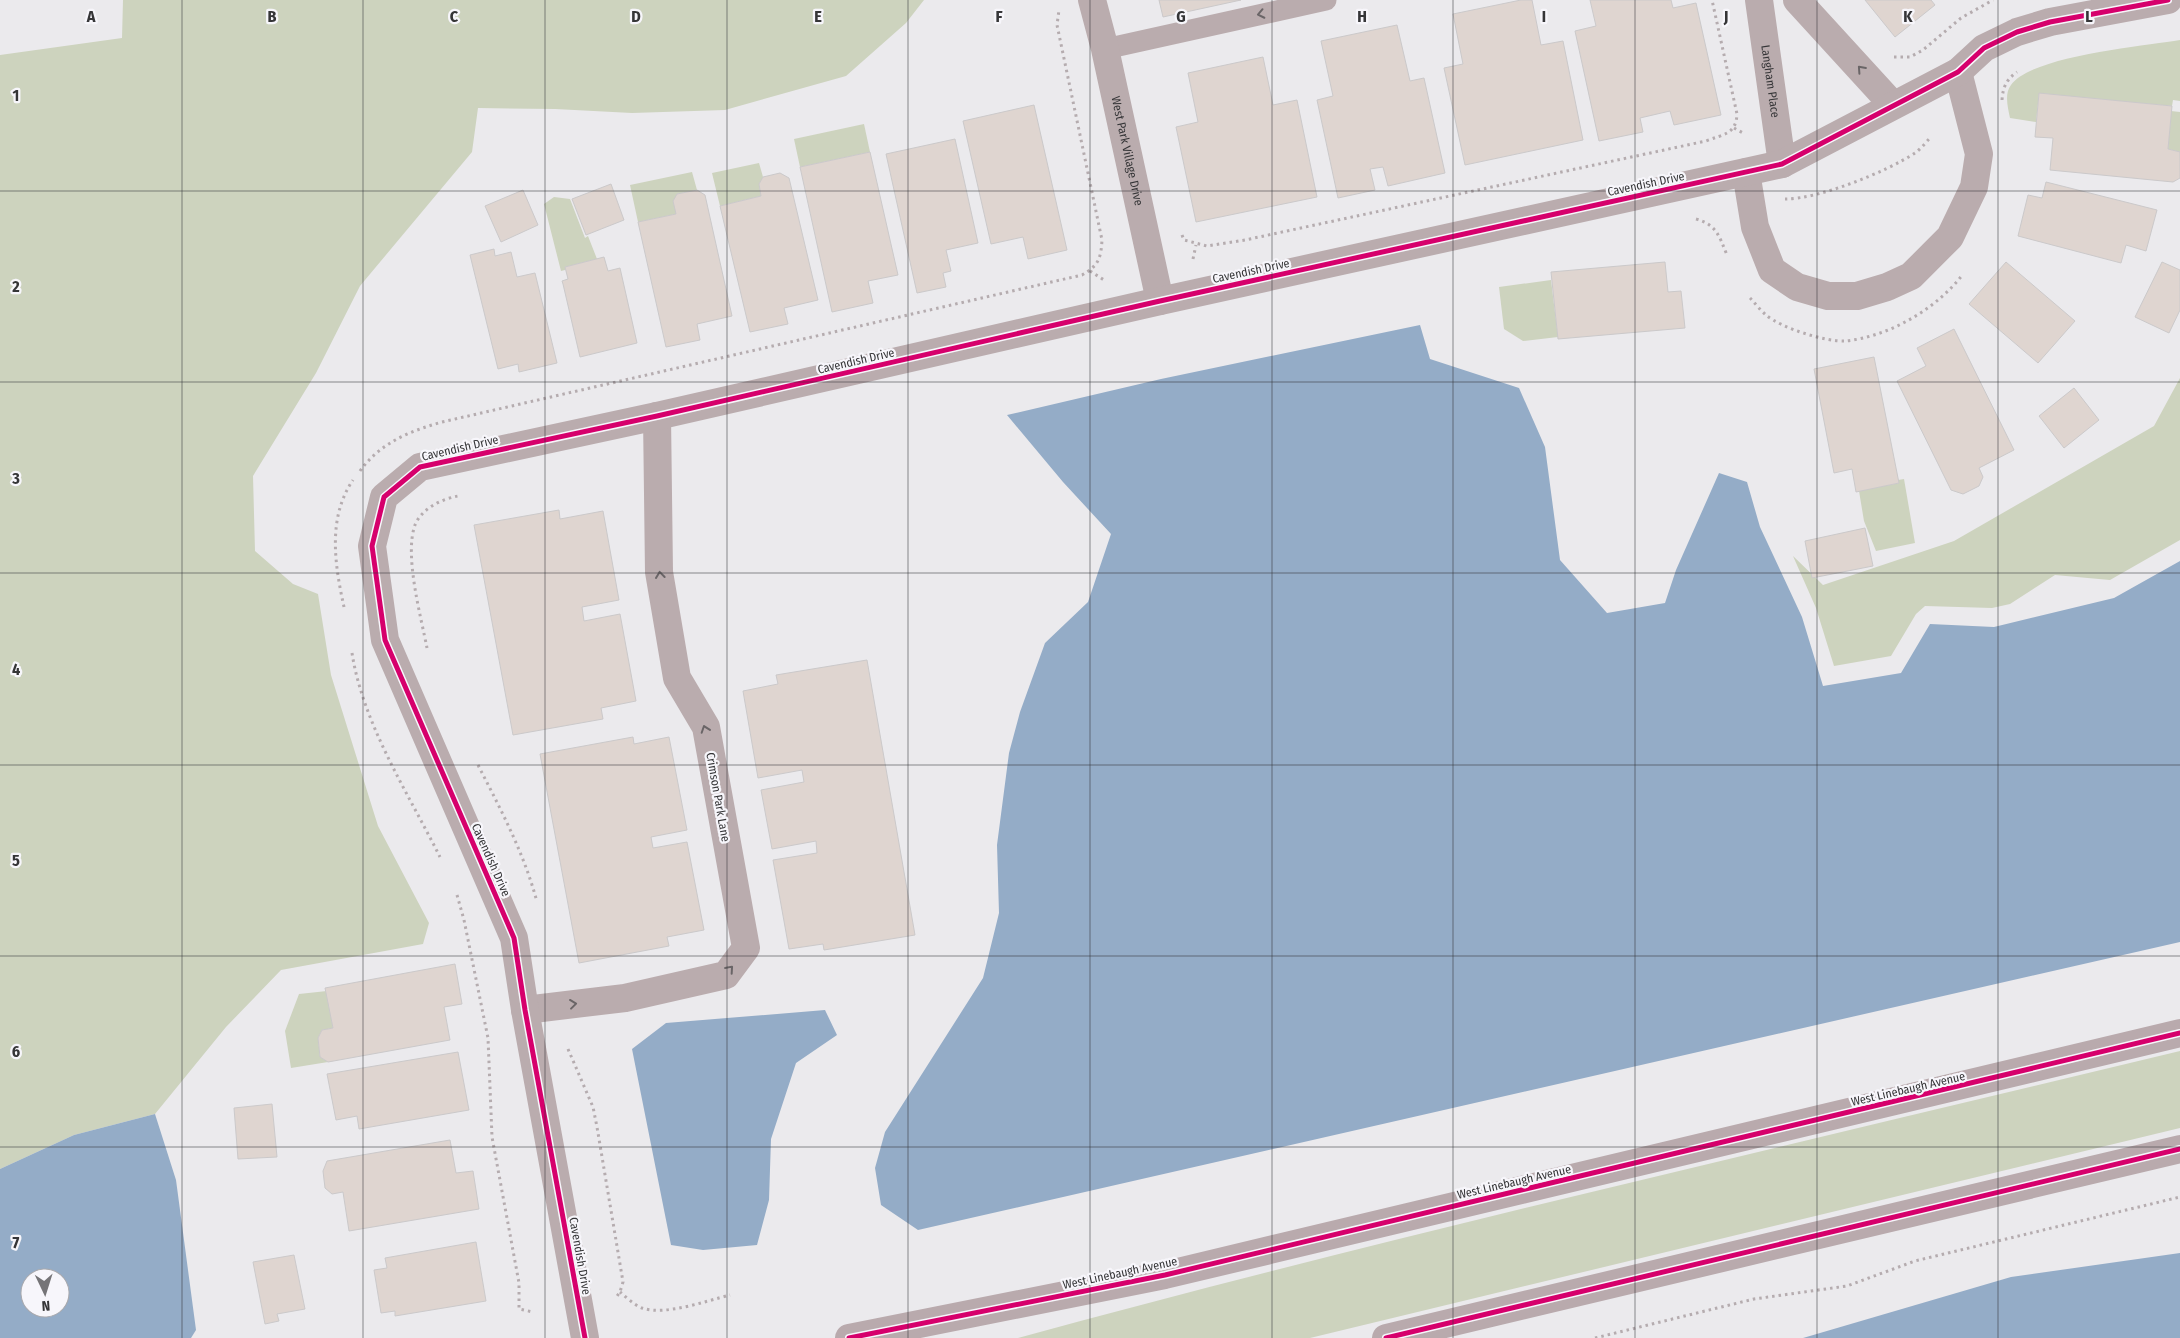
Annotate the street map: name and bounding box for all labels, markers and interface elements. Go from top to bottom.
text: A [86,7,96,26]
text: B [268,7,277,26]
text: C [450,7,459,26]
text: D [631,7,641,26]
text: E [814,7,822,26]
text: F [995,7,1003,26]
text: G [1176,7,1186,26]
text: H [1357,7,1367,26]
text: I [1542,7,1546,26]
text: J [1723,7,1728,26]
text: K [1903,7,1913,26]
text: L [2085,7,2093,26]
one-way arrow [1257,8,1266,19]
street label: Langham Place [1758,44,1782,119]
one-way arrow [1858,66,1867,75]
text: 1 [13,86,19,105]
street label: West Park Village Drive [1108,95,1146,207]
street label: Cavendish Drive [1606,169,1686,199]
street label: Cavendish Drive [1211,256,1291,286]
text: 2 [11,277,20,296]
street label: Cavendish Drive [816,345,896,377]
street label: Cavendish Drive [420,432,500,464]
text: 3 [11,469,20,488]
one-way arrow [655,571,666,579]
text: 4 [12,660,20,679]
one-way arrow [701,725,711,734]
street label: Crimson Park Lane [703,751,733,843]
street label: Cavendish Drive [469,821,513,899]
text: 5 [12,851,20,870]
one-way arrow [724,966,733,975]
one-way arrow [570,999,578,1010]
text: 6 [12,1042,20,1061]
street label: West Linebaugh Avenue [1850,1069,1966,1109]
street label: West Linebaugh Avenue [1456,1162,1572,1202]
street label: Cavendish Drive [566,1216,594,1296]
text: 7 [13,1233,20,1252]
street label: West Linebaugh Avenue [1062,1254,1179,1292]
north arrow [20,1268,70,1318]
text: N [41,1297,51,1314]

